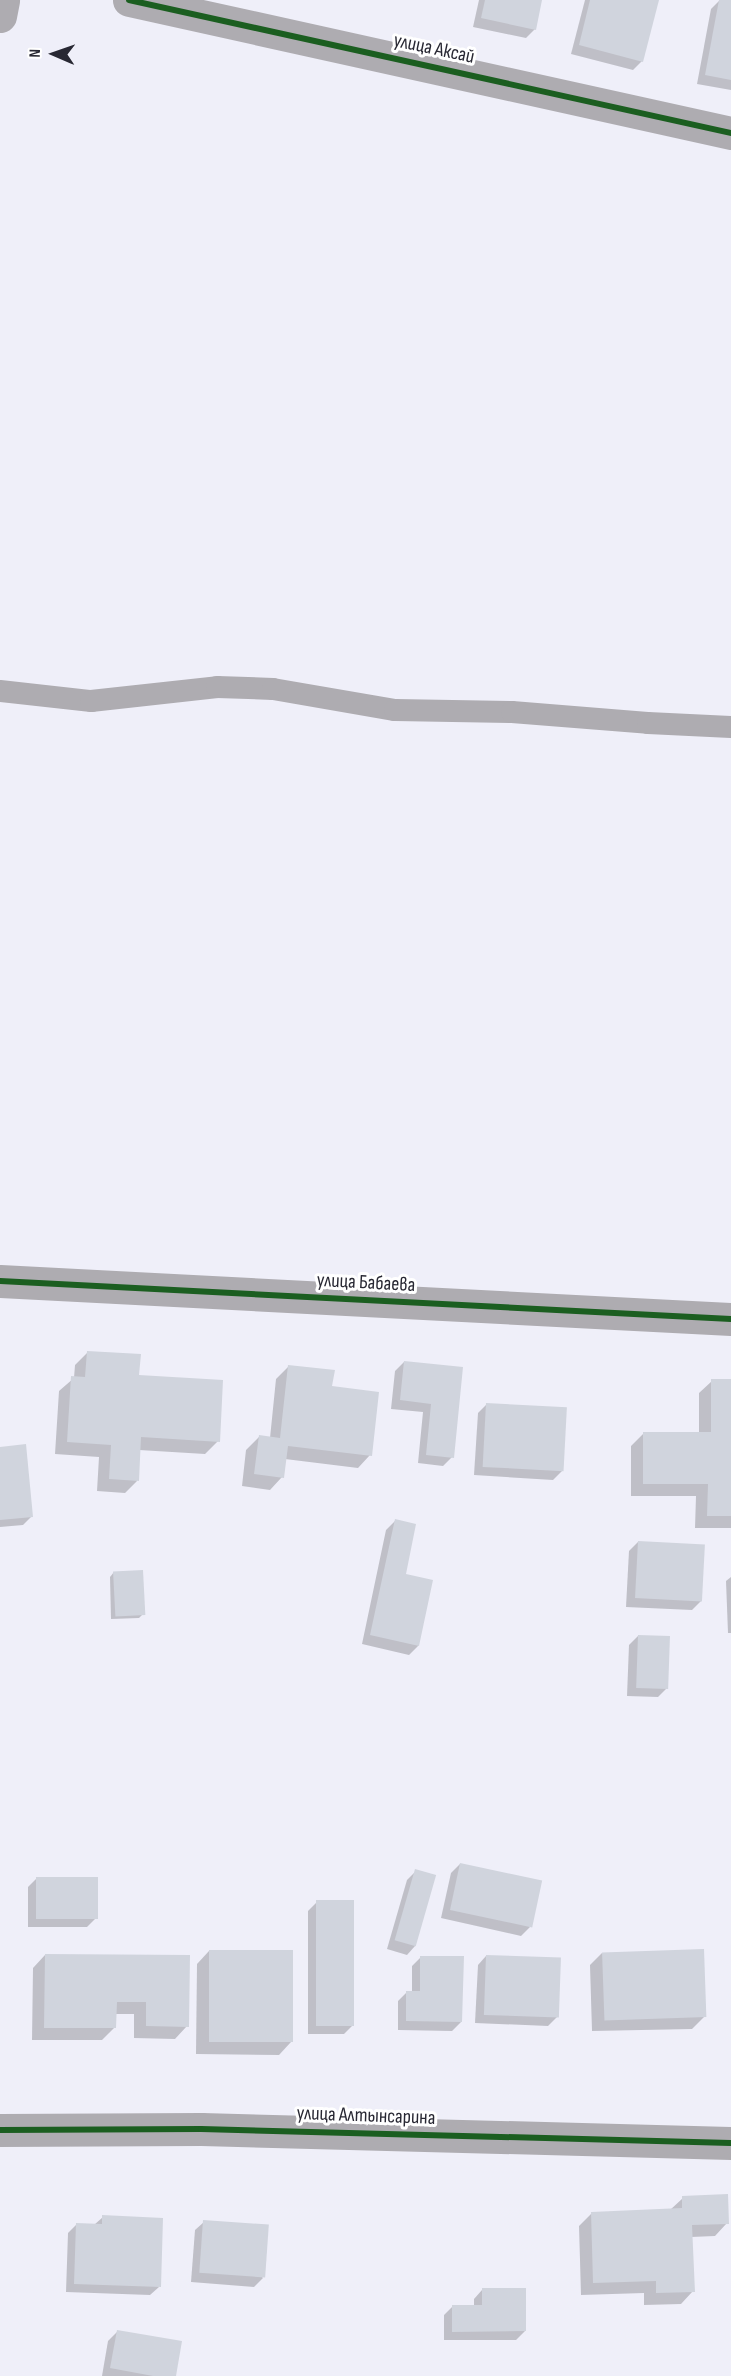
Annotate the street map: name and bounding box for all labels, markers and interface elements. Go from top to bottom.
north arrow [24,24,84,84]
street label: улица Аксай [391,29,477,69]
text: N [26,49,45,58]
street label: улица Бабаева [316,1268,416,1298]
street label: улица Алтынсарина [296,2102,436,2130]

